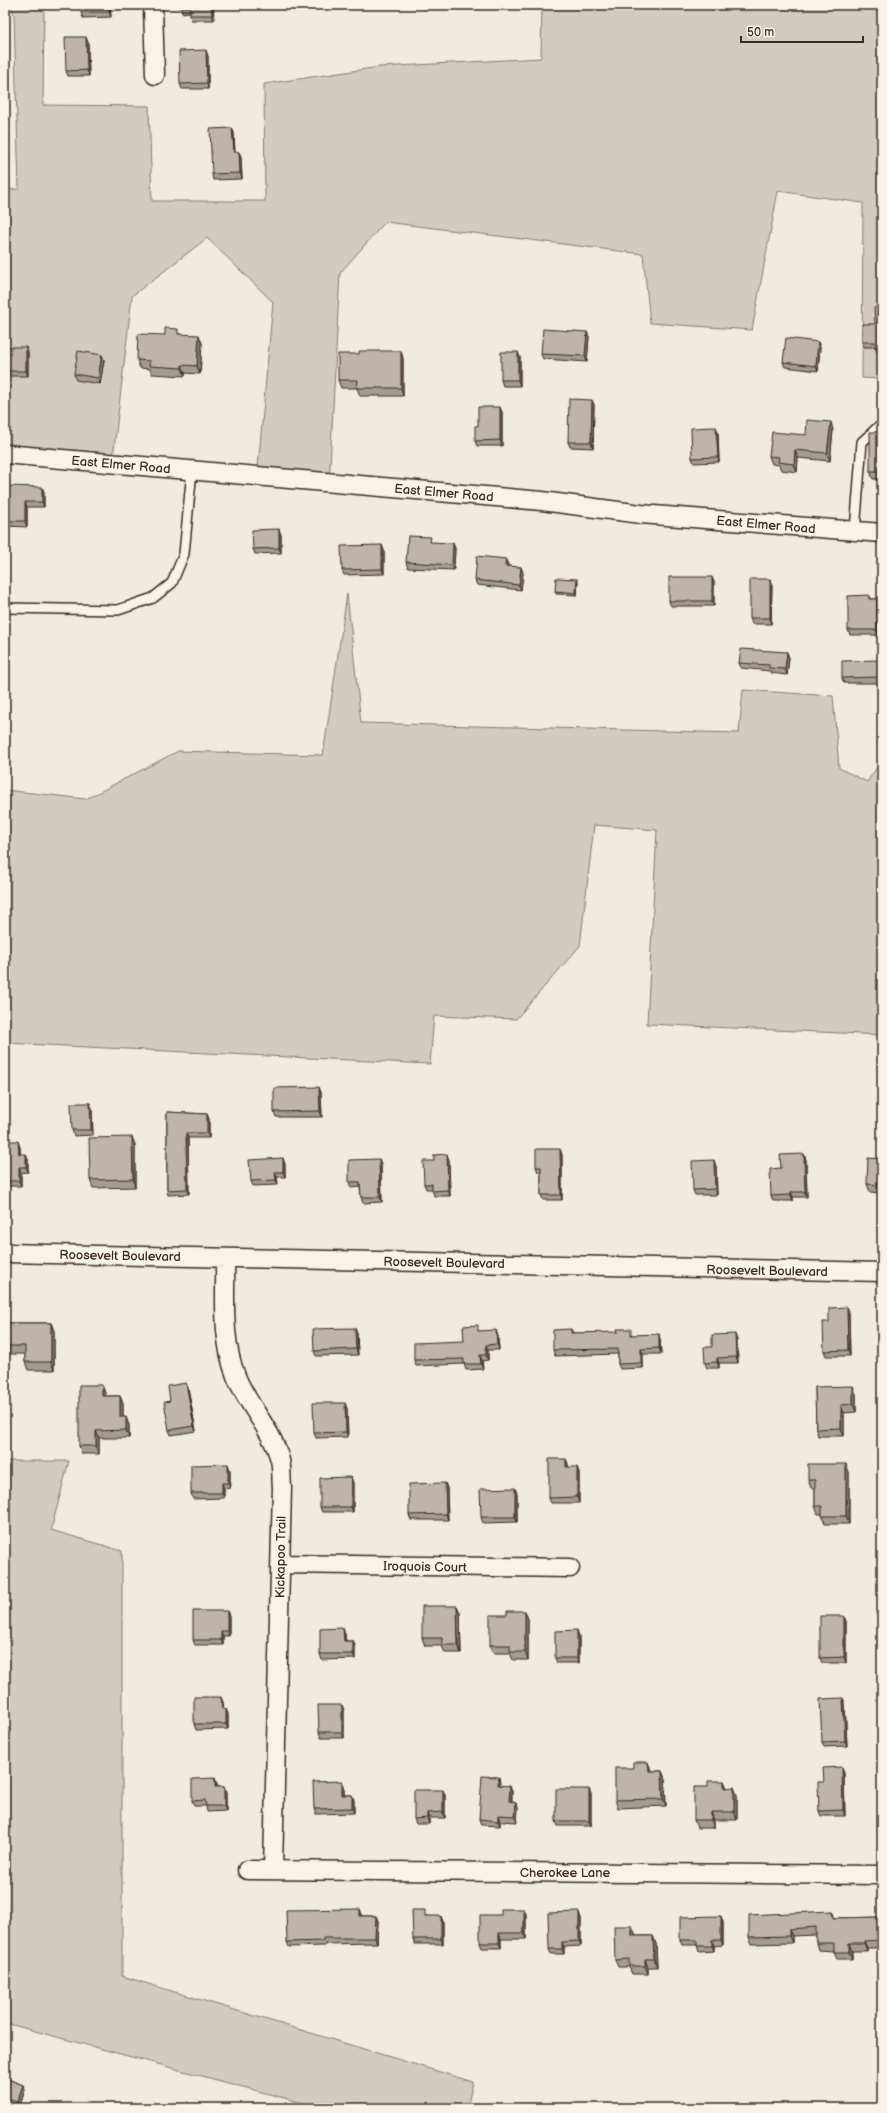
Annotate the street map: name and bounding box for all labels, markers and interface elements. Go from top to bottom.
scale bar [741,18,863,44]
text: 50 m [747,25,774,40]
street label: East Elmer Road [71,453,171,477]
street label: East Elmer Road [394,481,494,505]
street label: East Elmer Road [716,513,816,537]
street label: Roosevelt Boulevard [59,1247,181,1265]
street label: Roosevelt Boulevard [383,1254,505,1272]
street label: Roosevelt Boulevard [706,1262,828,1280]
street label: Kickapoo Trail [272,1516,290,1598]
street label: Iroquois Court [383,1558,467,1576]
street label: Cherokee Lane [520,1865,611,1881]

